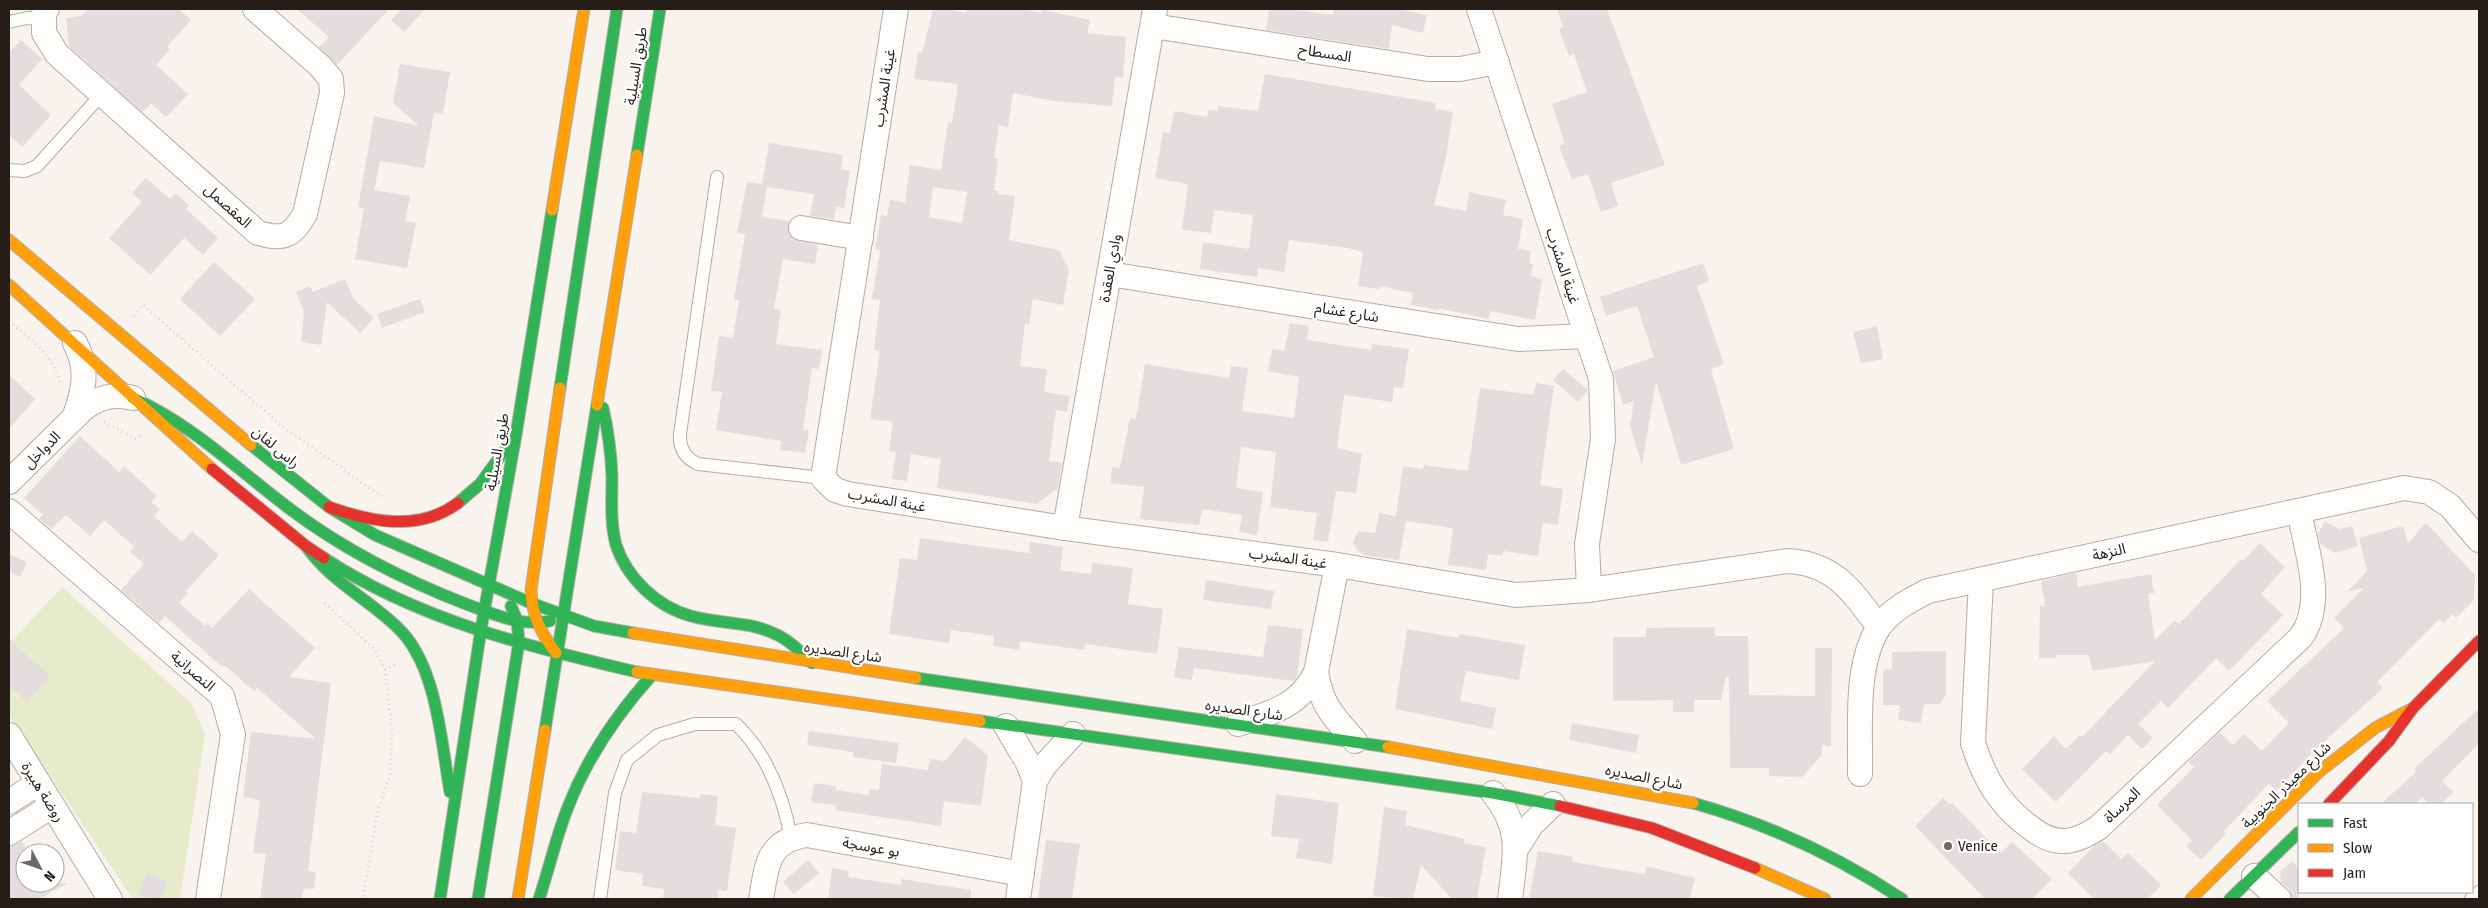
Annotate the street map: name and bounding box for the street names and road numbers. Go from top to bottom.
street label: طريق السيلية [621,26,652,107]
street label: المسطاح [1297,40,1353,69]
street label: غينة المشرب [869,47,899,128]
street label: المقصمل [201,180,255,232]
street label: غينة المشرب [1542,226,1584,307]
street label: وادي العقدة [1095,232,1127,304]
street label: شارع غشام [1313,298,1381,329]
street label: طريق السيلية [481,412,514,493]
street label: راس لفان [249,422,303,472]
street label: الدواخل [20,428,64,472]
street label: غينة المشرب [847,484,928,516]
street label: النزهة [2091,540,2127,564]
street label: غينة المشرب [1248,544,1329,572]
street label: شارع الصديره [803,638,883,669]
street label: النصرانية [167,647,219,695]
street label: شارع الصديره [1204,696,1284,727]
street label: شارع معيذر الجنوبية [2238,738,2337,834]
street label: روضة هبيرة [18,759,68,825]
street label: شارع الصديره [1603,761,1684,796]
street label: المرساة [2100,783,2144,827]
street label: بو عوسجة [841,833,901,861]

